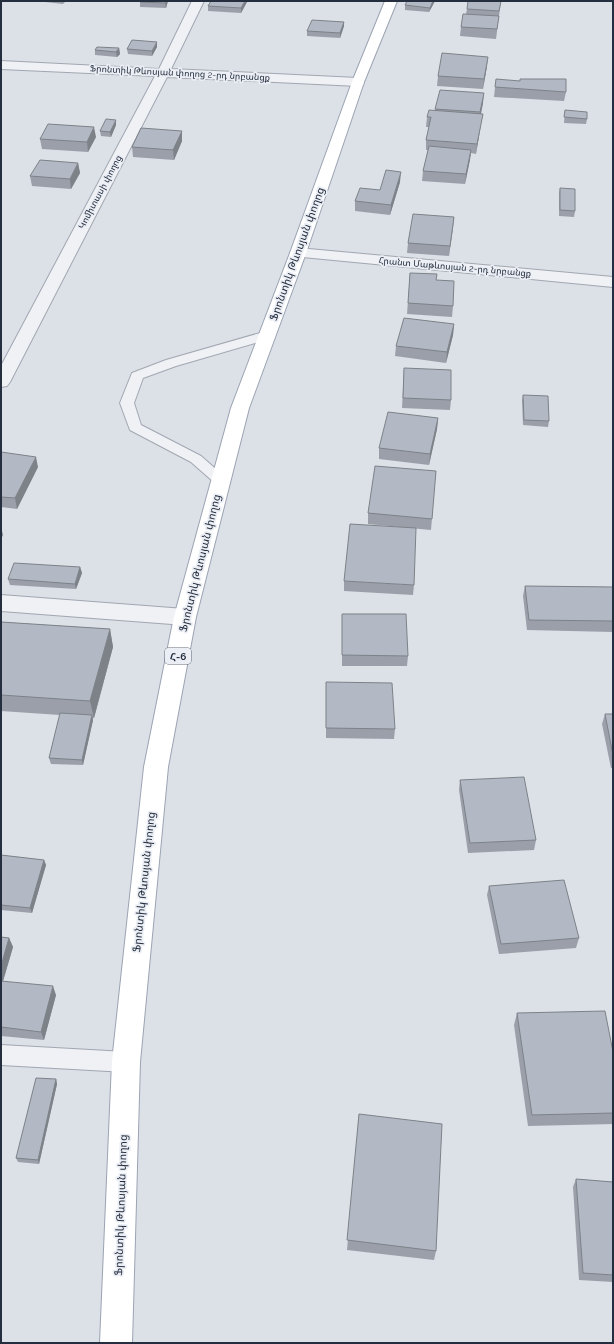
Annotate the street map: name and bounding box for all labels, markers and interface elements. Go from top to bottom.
street label: Ֆրոնտիկ Թևոսյան փողոց 2-րդ նրբանցք [90,63,270,83]
street label: Կոմիտասի փողոց [76,153,124,231]
street label: Ֆրոնտիկ Թևոսյան փողոց [267,185,327,323]
street label: Հրանտ Մաթևոսյան 2-րդ նրբանցք [378,255,532,279]
street label: Ֆրոնտիկ Թևոսյան փողոց [177,493,223,633]
road number: Հ-6 [165,648,191,664]
street label: Ֆրոնտիկ Թևոսյան փողոց [130,811,158,953]
street label: Ֆրոնտիկ Թևոսյան փողոց [112,1134,130,1276]

